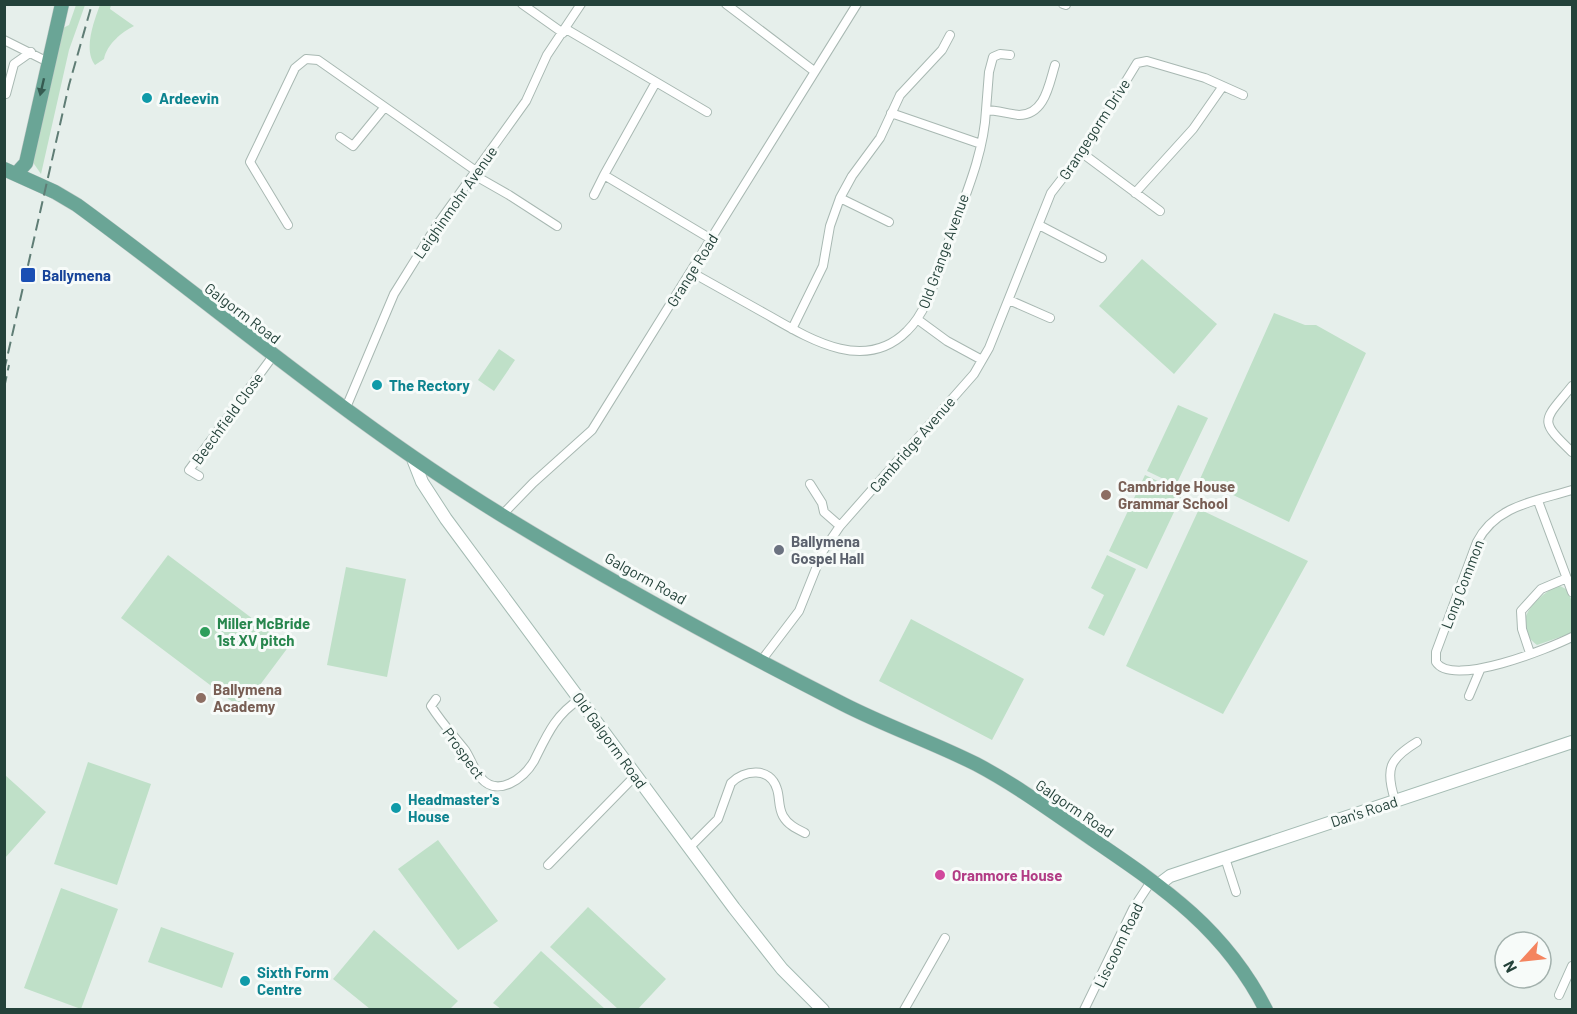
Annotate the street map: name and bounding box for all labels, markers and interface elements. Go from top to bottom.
street label: Grangegorm Drive [1055,75,1133,183]
one-way arrow [37,78,47,96]
place label: Ardeevin [159,89,219,107]
marker: Ardeevin [140,91,154,105]
street label: Leighinmohr Avenue [409,142,501,262]
street label: Old Grange Avenue [914,191,972,311]
street label: Grange Road [662,230,722,310]
marker: Ballymena [19,266,37,284]
place label: Ballymena [42,266,111,284]
street label: Galgorm Road [201,279,285,347]
street label: Beechfield Close [188,369,266,467]
place label: The Rectory [389,376,470,394]
marker: The Rectory [370,378,384,392]
street label: Cambridge Avenue [865,392,959,496]
place label: Cambridge House Grammar School [1118,477,1235,512]
marker: Cambridge House Grammar School [1099,488,1113,502]
place label: Ballymena Gospel Hall [791,532,864,567]
street label: Long Common [1437,537,1487,631]
marker: Ballymena Gospel Hall [772,543,786,557]
street label: Galgorm Road [602,548,690,608]
place label: Miller McBride 1st XV pitch [217,614,310,649]
marker: Miller McBride 1st XV pitch [198,625,212,639]
place label: Ballymena Academy [213,680,282,715]
street label: Old Galgorm Road [569,688,651,792]
marker: Ballymena Academy [194,691,208,705]
street label: Prospect [439,724,489,782]
street label: Galgorm Road [1032,775,1118,841]
place label: Headmaster's House [408,790,500,825]
street label: Dan's Road [1328,792,1400,830]
marker: Headmaster's House [389,801,403,815]
place label: Oranmore House [952,866,1062,884]
marker: Oranmore House [933,868,947,882]
street label: Liscoom Road [1090,900,1146,990]
north arrow [1493,930,1553,990]
text: N [1498,958,1520,976]
place label: Sixth Form Centre [257,963,329,998]
marker: Sixth Form Centre [238,974,252,988]

